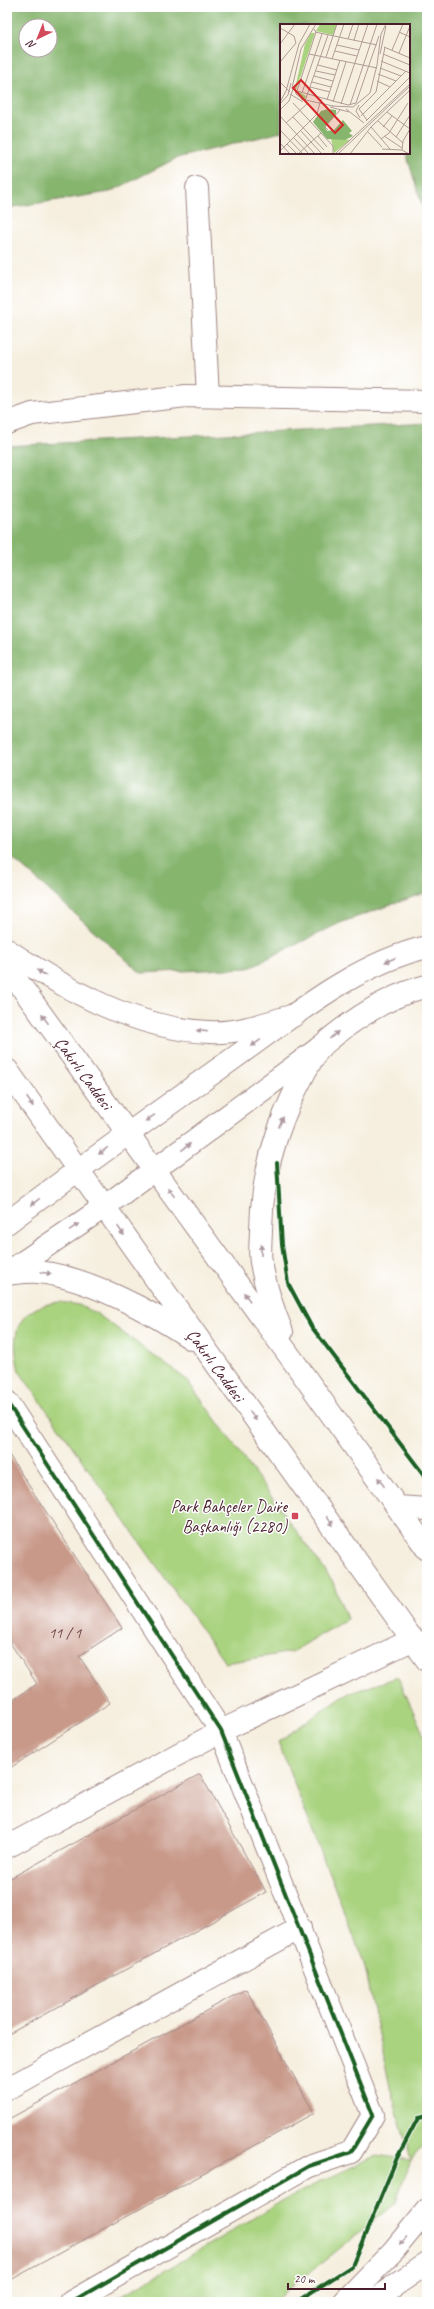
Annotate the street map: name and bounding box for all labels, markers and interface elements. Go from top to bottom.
north arrow [18,18,58,58]
inset map [280,24,410,154]
text: N [22,36,38,53]
one-way arrow [385,957,396,963]
one-way arrow [37,969,47,977]
one-way arrow [41,1014,49,1025]
one-way arrow [196,1028,208,1035]
one-way arrow [329,1030,339,1039]
street label: Çakırlı Caddesi [49,1033,119,1117]
one-way arrow [251,1038,261,1046]
one-way arrow [25,1096,34,1107]
one-way arrow [144,1114,155,1122]
one-way arrow [278,1117,284,1128]
one-way arrow [180,1143,191,1151]
one-way arrow [97,1147,108,1155]
one-way arrow [167,1187,175,1198]
one-way arrow [30,1197,41,1206]
one-way arrow [69,1223,79,1231]
one-way arrow [116,1226,124,1236]
one-way arrow [258,1243,264,1256]
one-way arrow [40,1270,52,1276]
one-way arrow [243,1292,252,1303]
street label: Çakırlı Caddesi [181,1325,251,1409]
one-way arrow [249,1411,257,1422]
one-way arrow [377,1477,385,1488]
place label: Park Bahçeler Dai̇re Başkanlığı (2280) [171,1496,288,1537]
marker: Park Bahçeler Dai̇re Başkanlığı (2280) [290,1511,300,1521]
one-way arrow [326,1516,334,1527]
house number: 11 / 1 [49,1624,82,1643]
one-way arrow [398,2235,407,2246]
scale bar [288,2265,385,2291]
text: 20 m [294,2271,316,2287]

